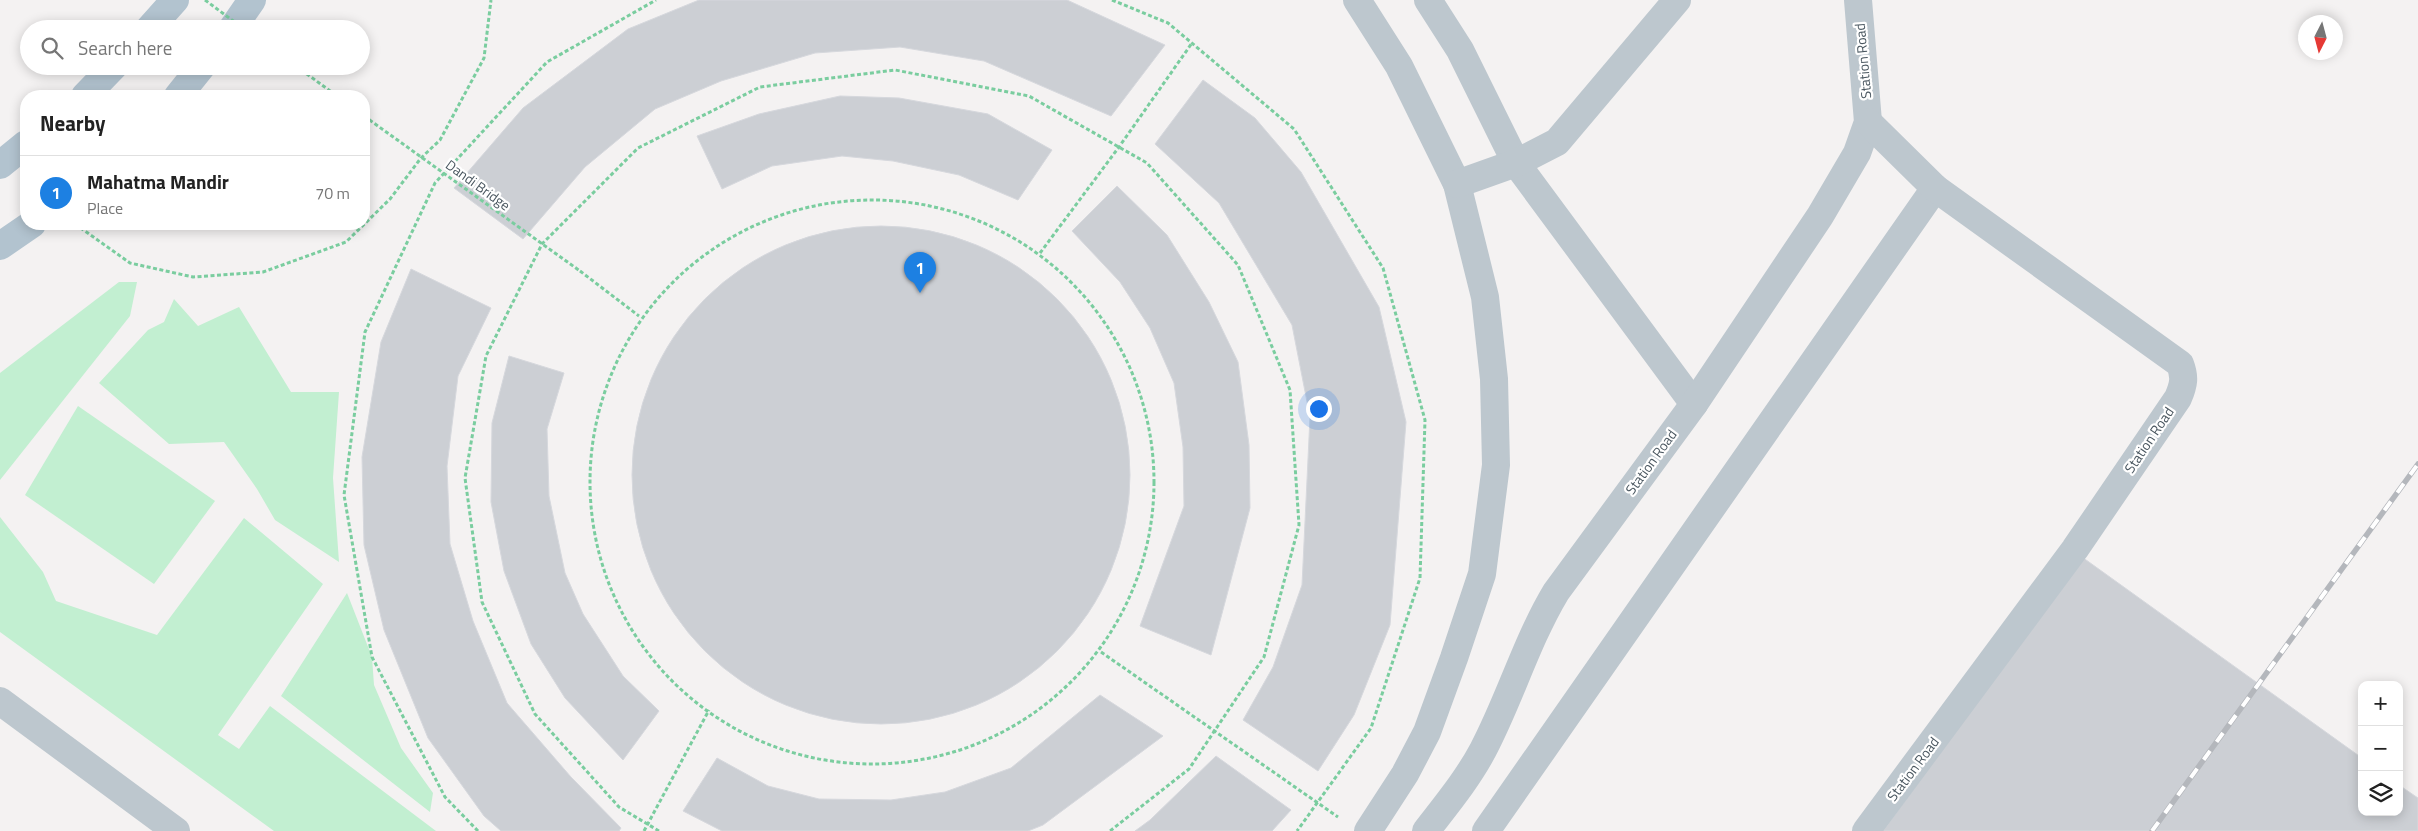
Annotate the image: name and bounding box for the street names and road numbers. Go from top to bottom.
street label: Station Road [1849,22,1876,100]
street label: Dandi Bridge [442,154,515,215]
street label: Station Road [2119,402,2178,477]
street label: Station Road [1620,425,1681,498]
street label: Station Road [1881,732,1944,805]

